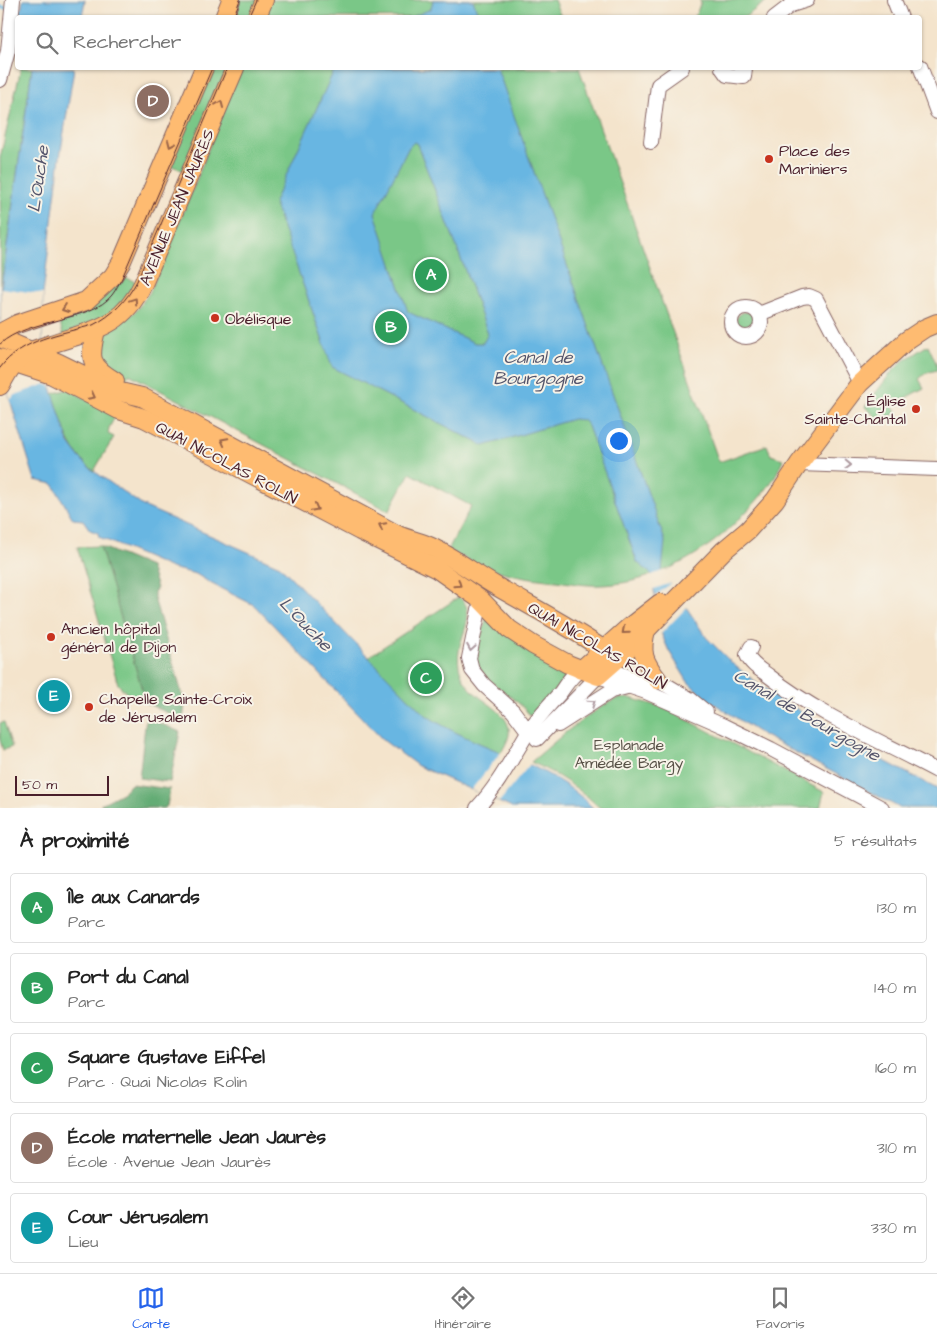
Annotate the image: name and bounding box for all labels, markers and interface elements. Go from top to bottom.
search box [15,15,922,70]
icon: search [33,29,61,57]
text: Rechercher [73,29,181,56]
pin: D [137,82,169,120]
one-way arrow [213,100,224,109]
street label: AVENUE JEAN JAURÈS [134,126,220,289]
one-way arrow [167,139,178,148]
place label: Place des Mariniers [779,140,850,180]
water label: L'Ouche [21,143,56,214]
marker: Place des Mariniers [763,153,775,165]
pin: A [415,256,447,294]
one-way arrow [128,297,137,306]
one-way arrow [61,303,70,313]
place label: Obélisque [225,308,292,330]
pin: B [375,308,407,346]
marker: Obélisque [209,312,221,324]
water label: Canal de Bourgogne [493,345,584,392]
one-way arrow [87,390,96,400]
place label: Église Sainte-Chantal [805,390,906,430]
marker: Église Sainte-Chantal [910,403,922,415]
street label: QUAI NICOLAS ROLIN [152,416,301,510]
your location [606,428,632,454]
one-way arrow [220,437,229,447]
one-way arrow [844,460,852,471]
one-way arrow [310,502,319,512]
one-way arrow [379,522,388,532]
one-way arrow [452,578,462,587]
water label: L'Ouche [274,592,339,658]
street label: QUAI NICOLAS ROLIN [524,597,671,695]
place label: Ancien hôpital général de Dijon [61,618,176,659]
one-way arrow [622,625,631,634]
marker: Ancien hôpital général de Dijon [45,631,57,643]
one-way arrow [466,643,476,652]
pin: C [410,659,442,697]
water label: Canal de Bourgogne [728,663,886,769]
pin: E [38,677,70,715]
place label: Chapelle Sainte-Croix de Jérusalem [99,688,253,728]
one-way arrow [586,700,596,709]
marker: Chapelle Sainte-Croix de Jérusalem [83,701,95,713]
park label: Esplanade Amédée Bargy [575,734,684,775]
scale bar [15,773,109,796]
text: 50 m [22,775,57,795]
text: À proximité [20,826,129,855]
text: 5 résultats [834,830,917,852]
text: Île aux Canards [68,884,200,911]
text: A [32,897,42,919]
text: 130 m [877,897,916,919]
text: Parc [68,911,105,933]
text: Port du Canal [68,964,189,991]
text: B [31,977,43,999]
text: 140 m [874,977,916,999]
text: Parc [68,991,105,1013]
text: Square Gustave Eiffel [68,1044,265,1071]
text: C [31,1057,43,1079]
text: 160 m [875,1057,916,1079]
text: Parc · Quai Nicolas Rolin [68,1071,247,1093]
text: École maternelle Jean Jaurès [68,1124,326,1151]
text: D [32,1137,42,1159]
text: 310 m [877,1137,916,1159]
text: École · Avenue Jean Jaurès [68,1151,271,1173]
text: Cour Jérusalem [68,1204,208,1231]
text: E [32,1217,42,1239]
text: 330 m [871,1217,916,1239]
text: Lieu [68,1231,98,1253]
tab: Carte [132,1284,170,1334]
tab: Itinéraire [435,1284,491,1334]
tab: Favoris [756,1284,805,1334]

